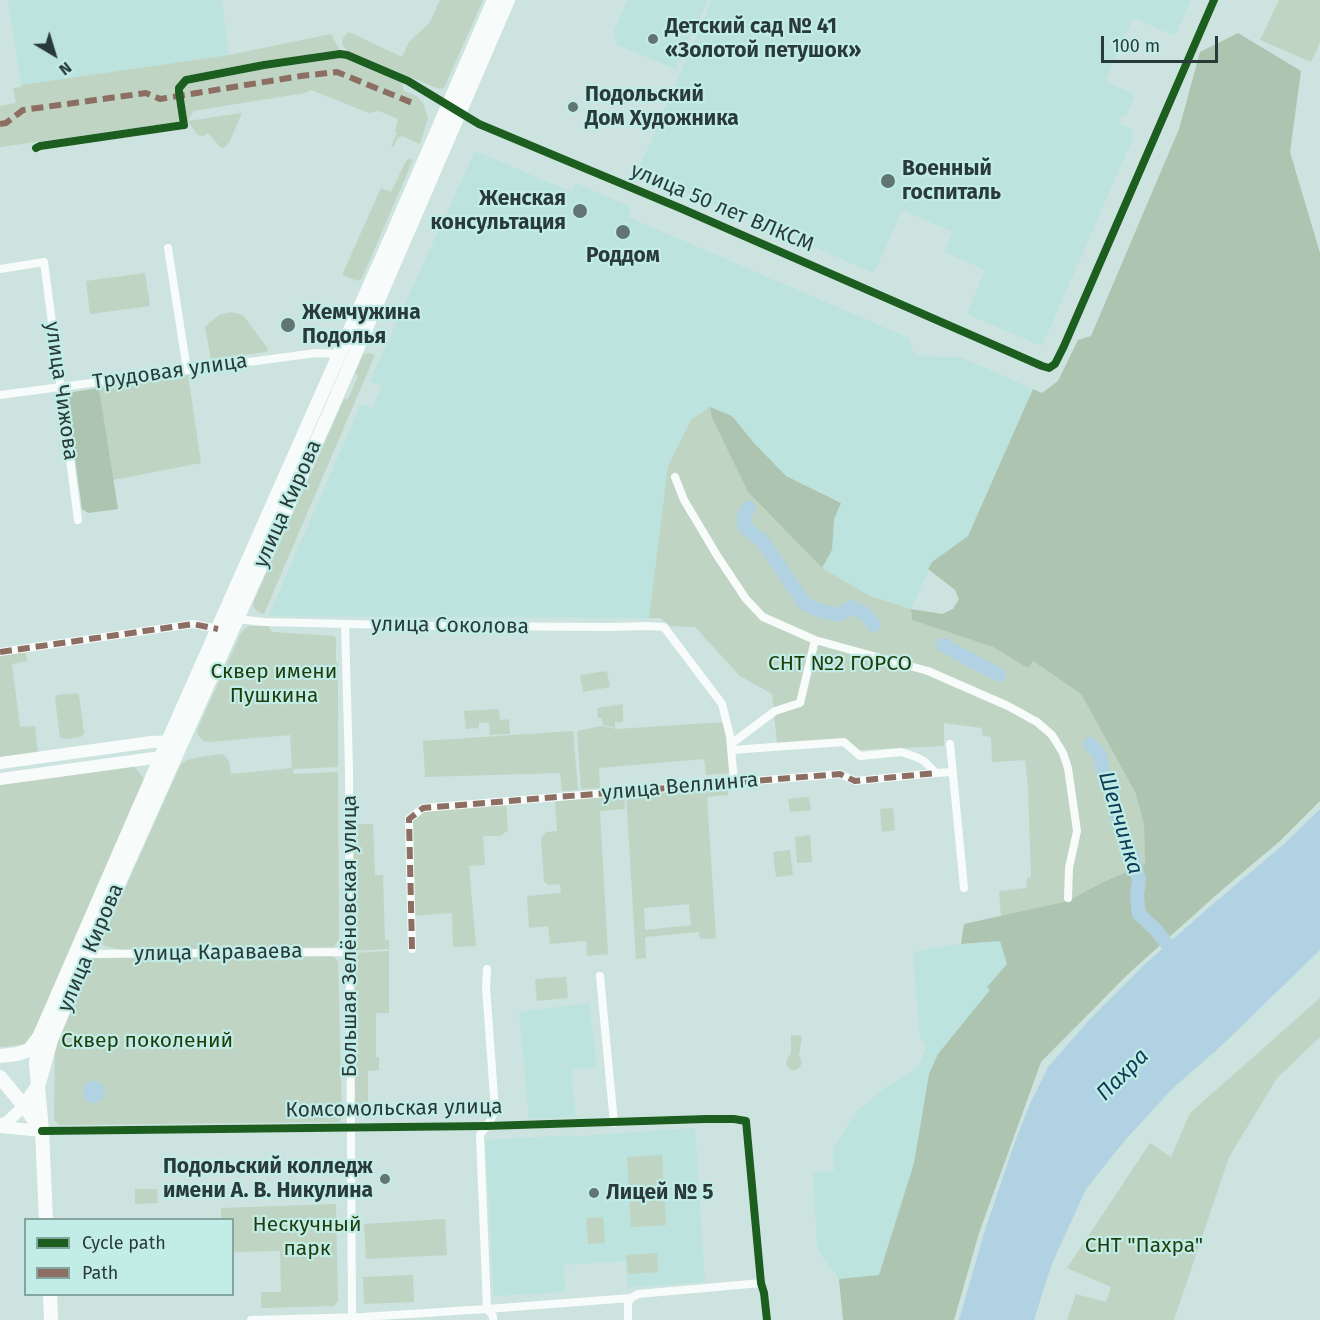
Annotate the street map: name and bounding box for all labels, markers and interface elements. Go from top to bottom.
place label: Детский сад № 41 «Золотой петушок» [665,14,861,64]
north arrow [24,24,84,84]
scale bar [1104,24,1221,62]
marker: Детский сад № 41 «Золотой петушок» [646,32,660,46]
text: 100 m [1112,35,1160,57]
text: N [55,58,75,79]
place label: Подольский Дом Художника [585,82,739,132]
marker: Подольский Дом Художника [566,100,580,114]
place label: Военный госпиталь [902,156,1001,206]
street label: улица 50 лет ВЛКСМ [627,158,817,258]
marker: Военный госпиталь [879,172,897,190]
place label: Женская консультация [430,186,566,236]
marker: Женская консультация [571,202,589,220]
marker: Роддом [614,223,632,241]
place label: Роддом [586,243,660,269]
place label: Жемчужина Подолья [302,300,421,350]
marker: Жемчужина Подолья [279,316,297,334]
street label: улица Чижова [39,320,83,462]
street label: Трудовая улица [91,349,249,395]
street label: улица Кирова [249,436,327,572]
street label: улица Соколова [371,612,529,640]
park label: СНТ №2 ГОРСО [768,651,912,677]
park label: Сквер имени Пушкина [211,659,337,709]
street label: улица Веллинга [601,768,759,806]
water label: Шепчинка [1092,768,1148,878]
street label: Большая Зелёновская улица [337,795,363,1077]
street label: улица Кирова [53,880,129,1016]
street label: улица Караваева [133,939,303,967]
park label: Сквер поколений [61,1028,233,1054]
water label: Пахра [1091,1043,1155,1107]
street label: Комсомольская улица [285,1095,503,1123]
place label: Подольский колледж имени А. В. Никулина [163,1154,373,1204]
marker: Подольский колледж имени А. В. Никулина [378,1172,392,1186]
place label: Лицей № 5 [606,1180,713,1206]
marker: Лицей № 5 [587,1186,601,1200]
park label: Нескучный парк [252,1212,362,1262]
legend [24,1218,234,1296]
text: Cycle path [82,1232,166,1254]
park label: СНТ "Пахра" [1085,1233,1203,1259]
text: Path [82,1262,118,1284]

